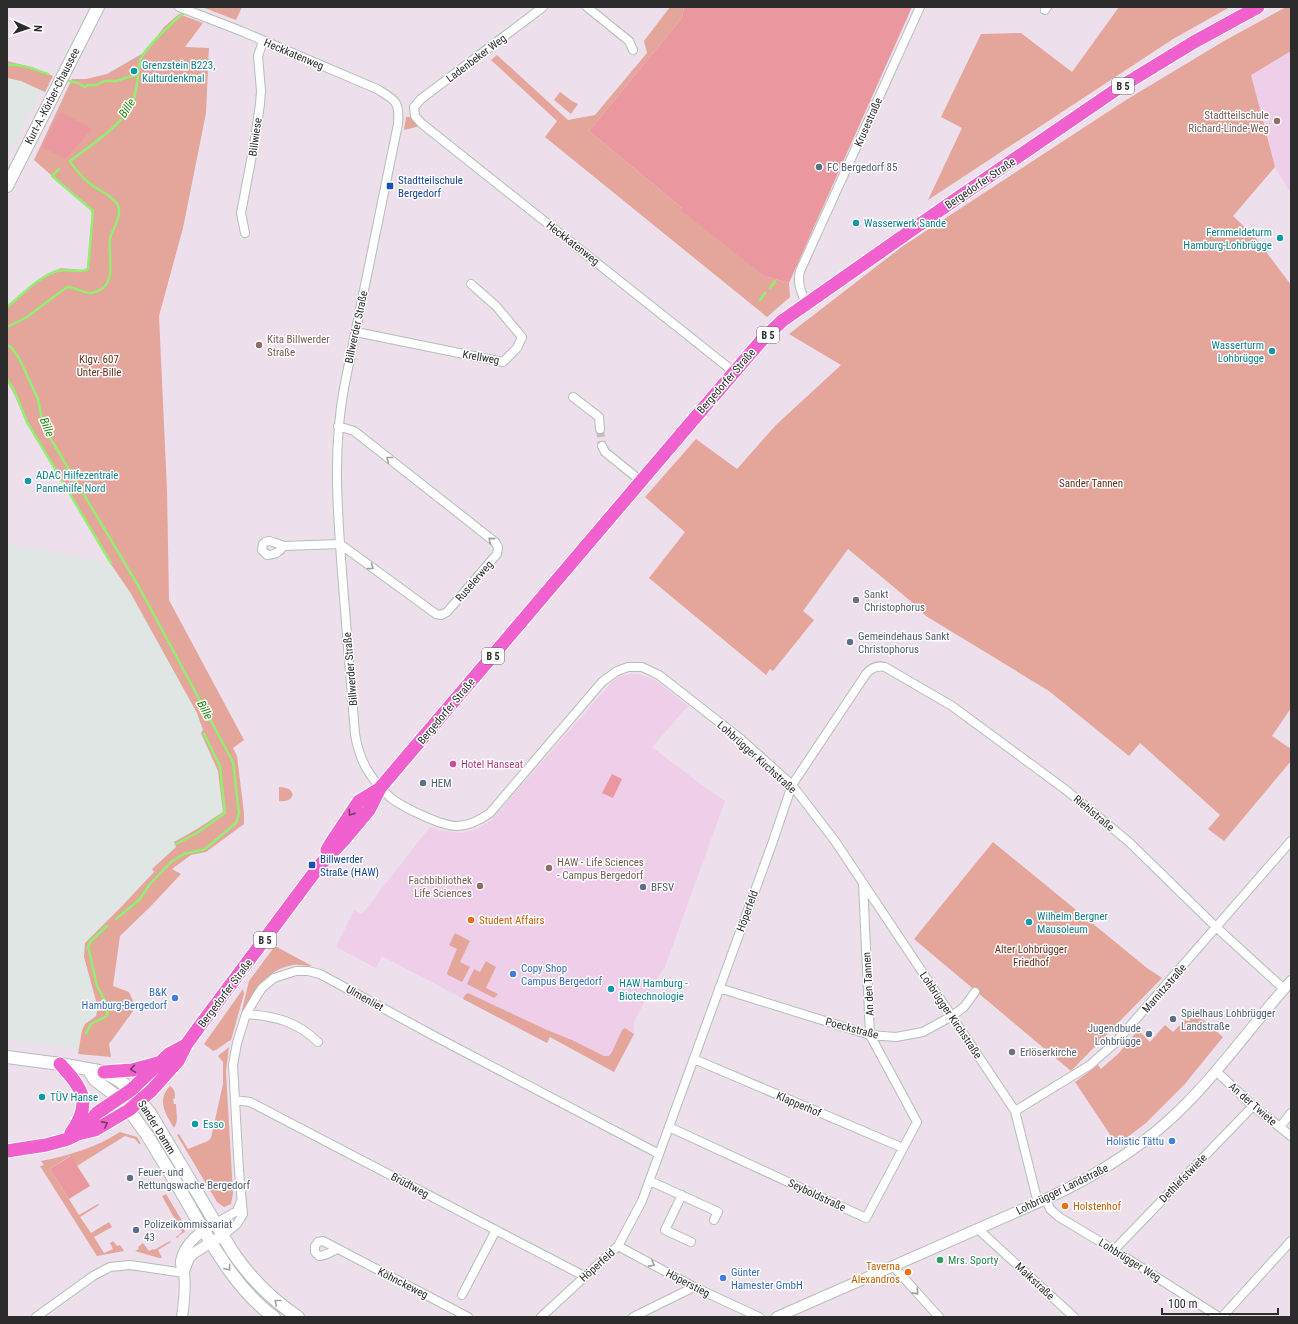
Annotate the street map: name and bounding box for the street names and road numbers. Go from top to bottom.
street label: Ladenbeker Weg [444,32,509,85]
street label: Heckkatenweg [262,36,326,73]
street label: Kurt-A.-Körber-Chaussee [22,46,82,147]
road number: B 5 [1112,78,1134,94]
street label: Krusestraße [852,96,885,149]
street label: Billwiese [246,117,265,157]
street label: Bergedorfer Straße [943,155,1018,212]
street label: Heckkatenweg [544,219,602,268]
street label: Billwerder Straße [342,290,371,365]
road number: B 5 [757,327,779,343]
street label: Bergedorfer Straße [695,346,758,417]
street label: Krellweg [461,348,500,367]
street label: Ruselerweg [453,558,496,605]
street label: Billwerder Straße [341,632,360,706]
road number: B 5 [482,648,504,664]
street label: Bergedorfer Straße [415,676,478,747]
street label: Lohbrügger Kirchstraße [714,718,799,796]
street label: Riehlstraße [1071,793,1117,834]
street label: Höperfeld [734,889,761,934]
road number: B 5 [254,932,276,948]
street label: An den Tannen [860,952,877,1016]
street label: Bergedorfer Straße [196,957,255,1030]
street label: Marnitzstraße [1140,961,1189,1015]
street label: Lohbrügger Kirchstraße [917,969,984,1061]
street label: Ulmenliet [344,983,386,1014]
street label: Poeckstraße [824,1015,880,1042]
street label: An der Twiete [1226,1080,1279,1129]
street label: Klapperhof [774,1089,824,1120]
street label: Sander Damm [135,1098,178,1157]
street label: Dethlefstwiete [1157,1151,1210,1205]
street label: Lohbrügger Landstraße [1014,1161,1110,1217]
street label: Brüdtweg [389,1170,431,1201]
street label: Seyboldstraße [786,1176,848,1214]
street label: Lohbrügger Weg [1096,1236,1163,1285]
street label: Höperfeld [577,1246,618,1285]
street label: Maikstraße [1012,1260,1057,1303]
street label: Köhnckeweg [375,1265,430,1302]
street label: Höperstieg [664,1267,712,1300]

